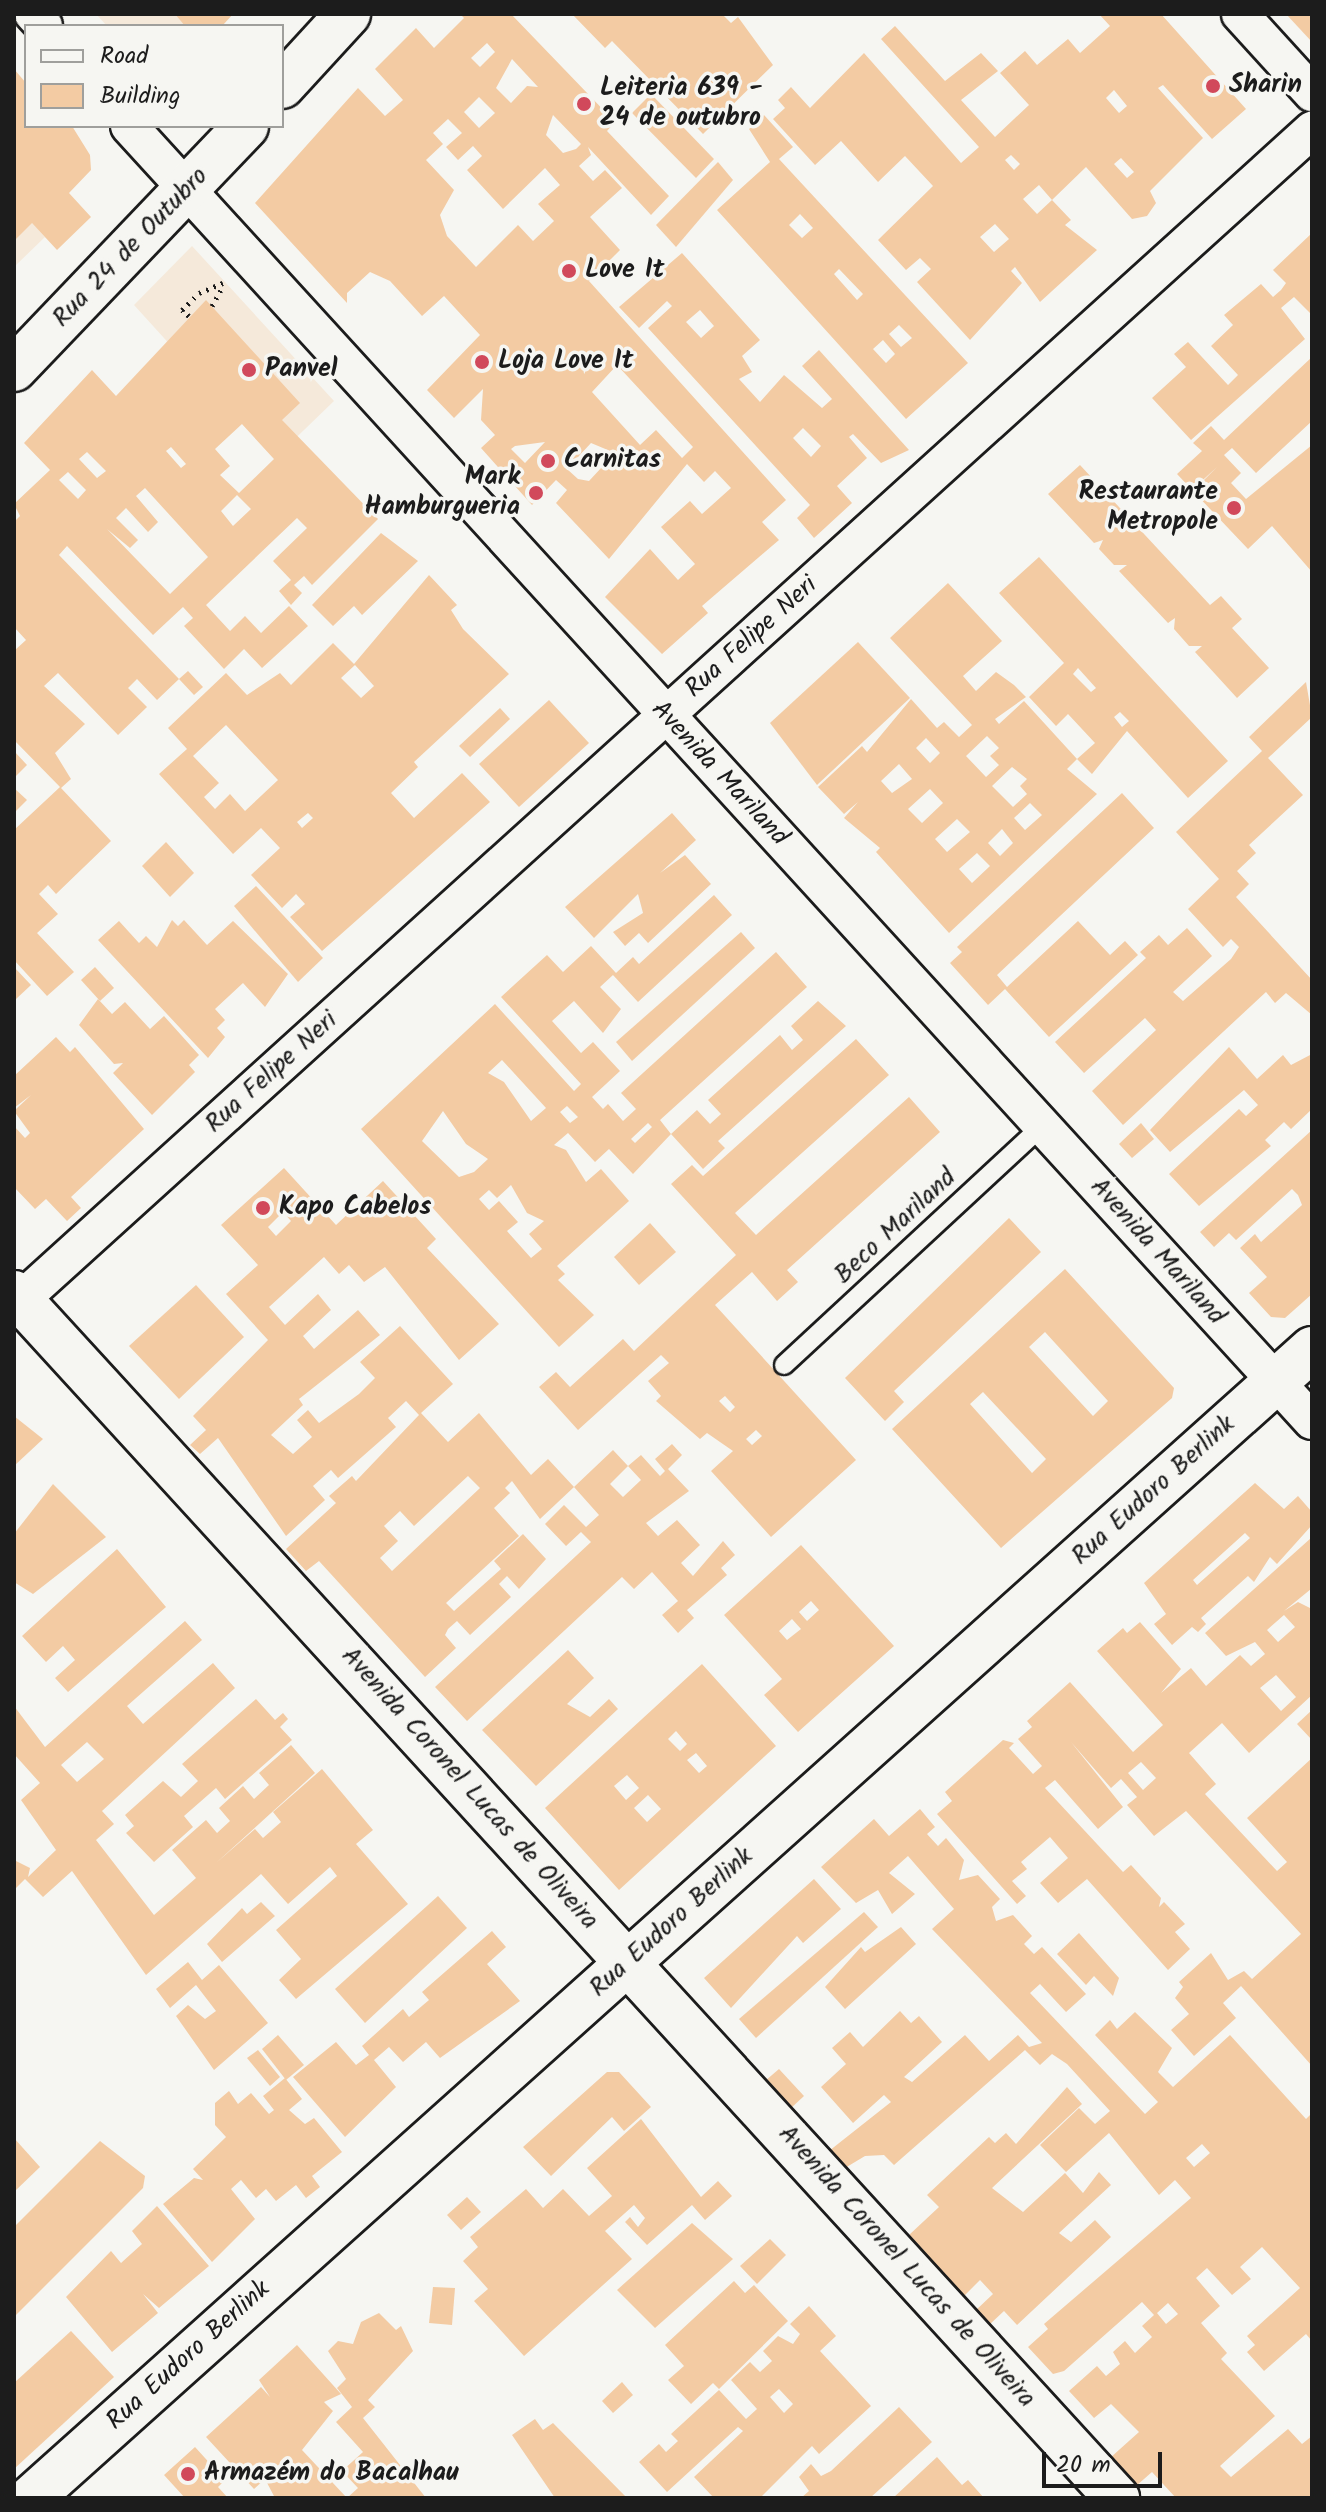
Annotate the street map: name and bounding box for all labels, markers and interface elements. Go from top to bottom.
legend [24,24,284,128]
text: Road [100,37,148,76]
place label: Sharin [1229,70,1302,102]
place label: Leiteria 639 - 24 de outubro [600,73,763,134]
text: Building [100,77,180,116]
marker: Sharin [1204,77,1222,95]
marker: Leiteria 639 - 24 de outubro [575,95,593,113]
street label: Rua 24 de Outubro [47,162,215,334]
place label: Love It [585,255,664,287]
marker: Love It [560,262,578,280]
place label: Loja Love It [498,346,634,378]
marker: Loja Love It [473,353,491,371]
place label: Panvel [265,354,338,386]
marker: Panvel [240,361,258,379]
place label: Carnitas [564,445,661,477]
marker: Carnitas [539,452,557,470]
place label: Mark Hamburgueria [364,462,520,524]
place label: Restaurante Metropole [1078,477,1218,538]
marker: Mark Hamburgueria [527,484,545,502]
marker: Restaurante Metropole [1225,499,1243,517]
street label: Rua Felipe Neri [680,571,824,705]
street label: Avenida Mariland [644,695,794,853]
street label: Rua Felipe Neri [200,1006,344,1140]
street label: Beco Mariland [829,1163,963,1291]
street label: Avenida Mariland [1083,1172,1231,1332]
place label: Kapo Cabelos [279,1192,431,1224]
marker: Kapo Cabelos [254,1199,272,1217]
street label: Rua Eudoro Berlink [1066,1409,1242,1573]
street label: Avenida Coronel Lucas de Oliveira [334,1641,604,1937]
street label: Rua Eudoro Berlink [584,1841,760,2005]
street label: Avenida Coronel Lucas de Oliveira [771,2119,1041,2415]
street label: Rua Eudoro Berlink [101,2274,277,2438]
scale bar [1046,2436,1166,2486]
text: 20 m [1056,2446,1111,2485]
place label: Armazém do Bacalhau [204,2458,459,2490]
marker: Armazém do Bacalhau [179,2465,197,2483]

